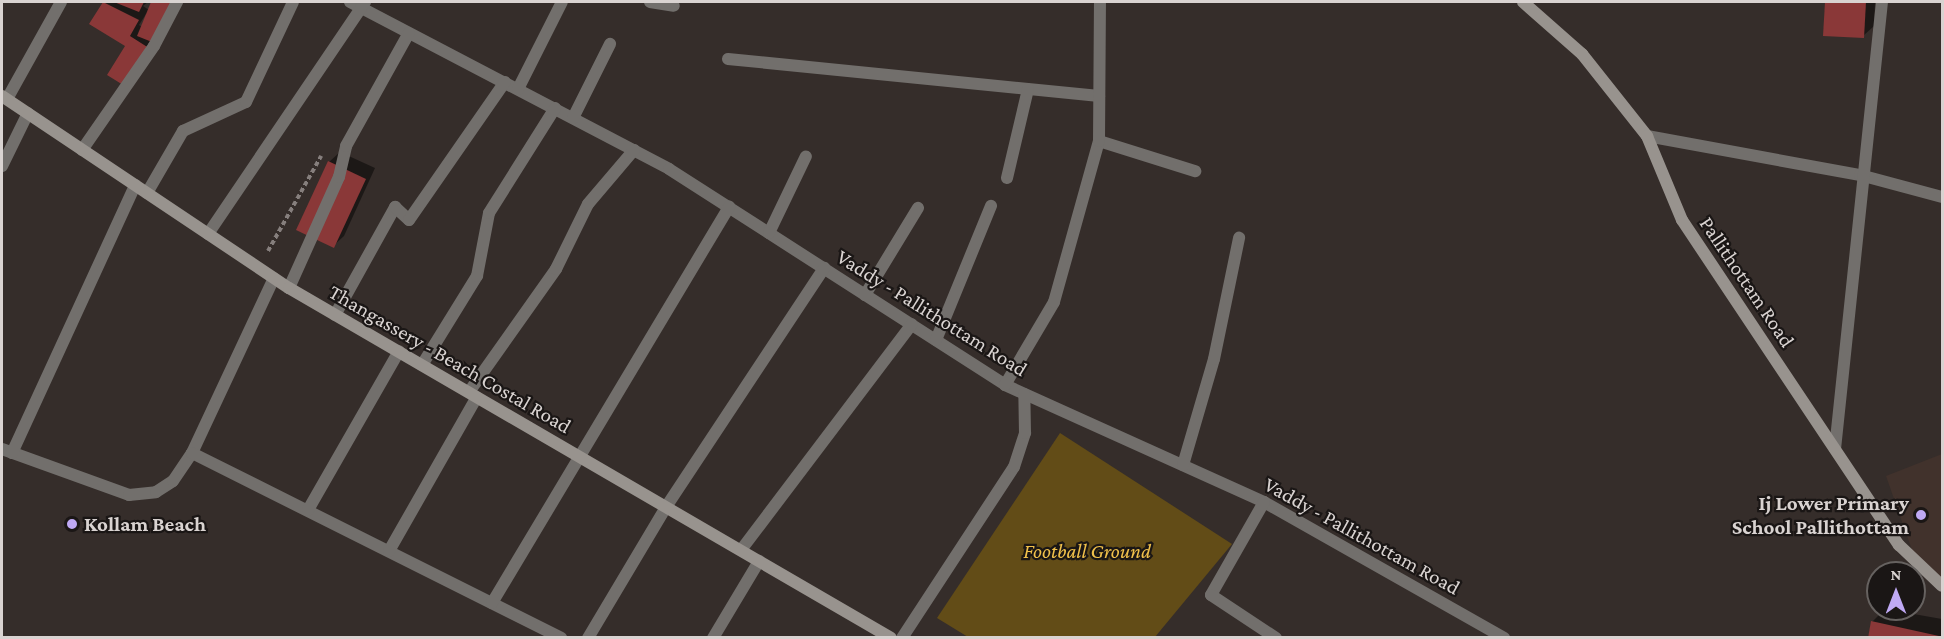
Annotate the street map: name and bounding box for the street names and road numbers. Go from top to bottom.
street label: Pallithottam Road [1694,212,1800,352]
street label: Vaddy - Pallithottam Road [832,244,1032,382]
street label: Thangassery - Beach Costal Road [324,279,576,439]
street label: Vaddy - Pallithottam Road [1260,472,1464,600]

